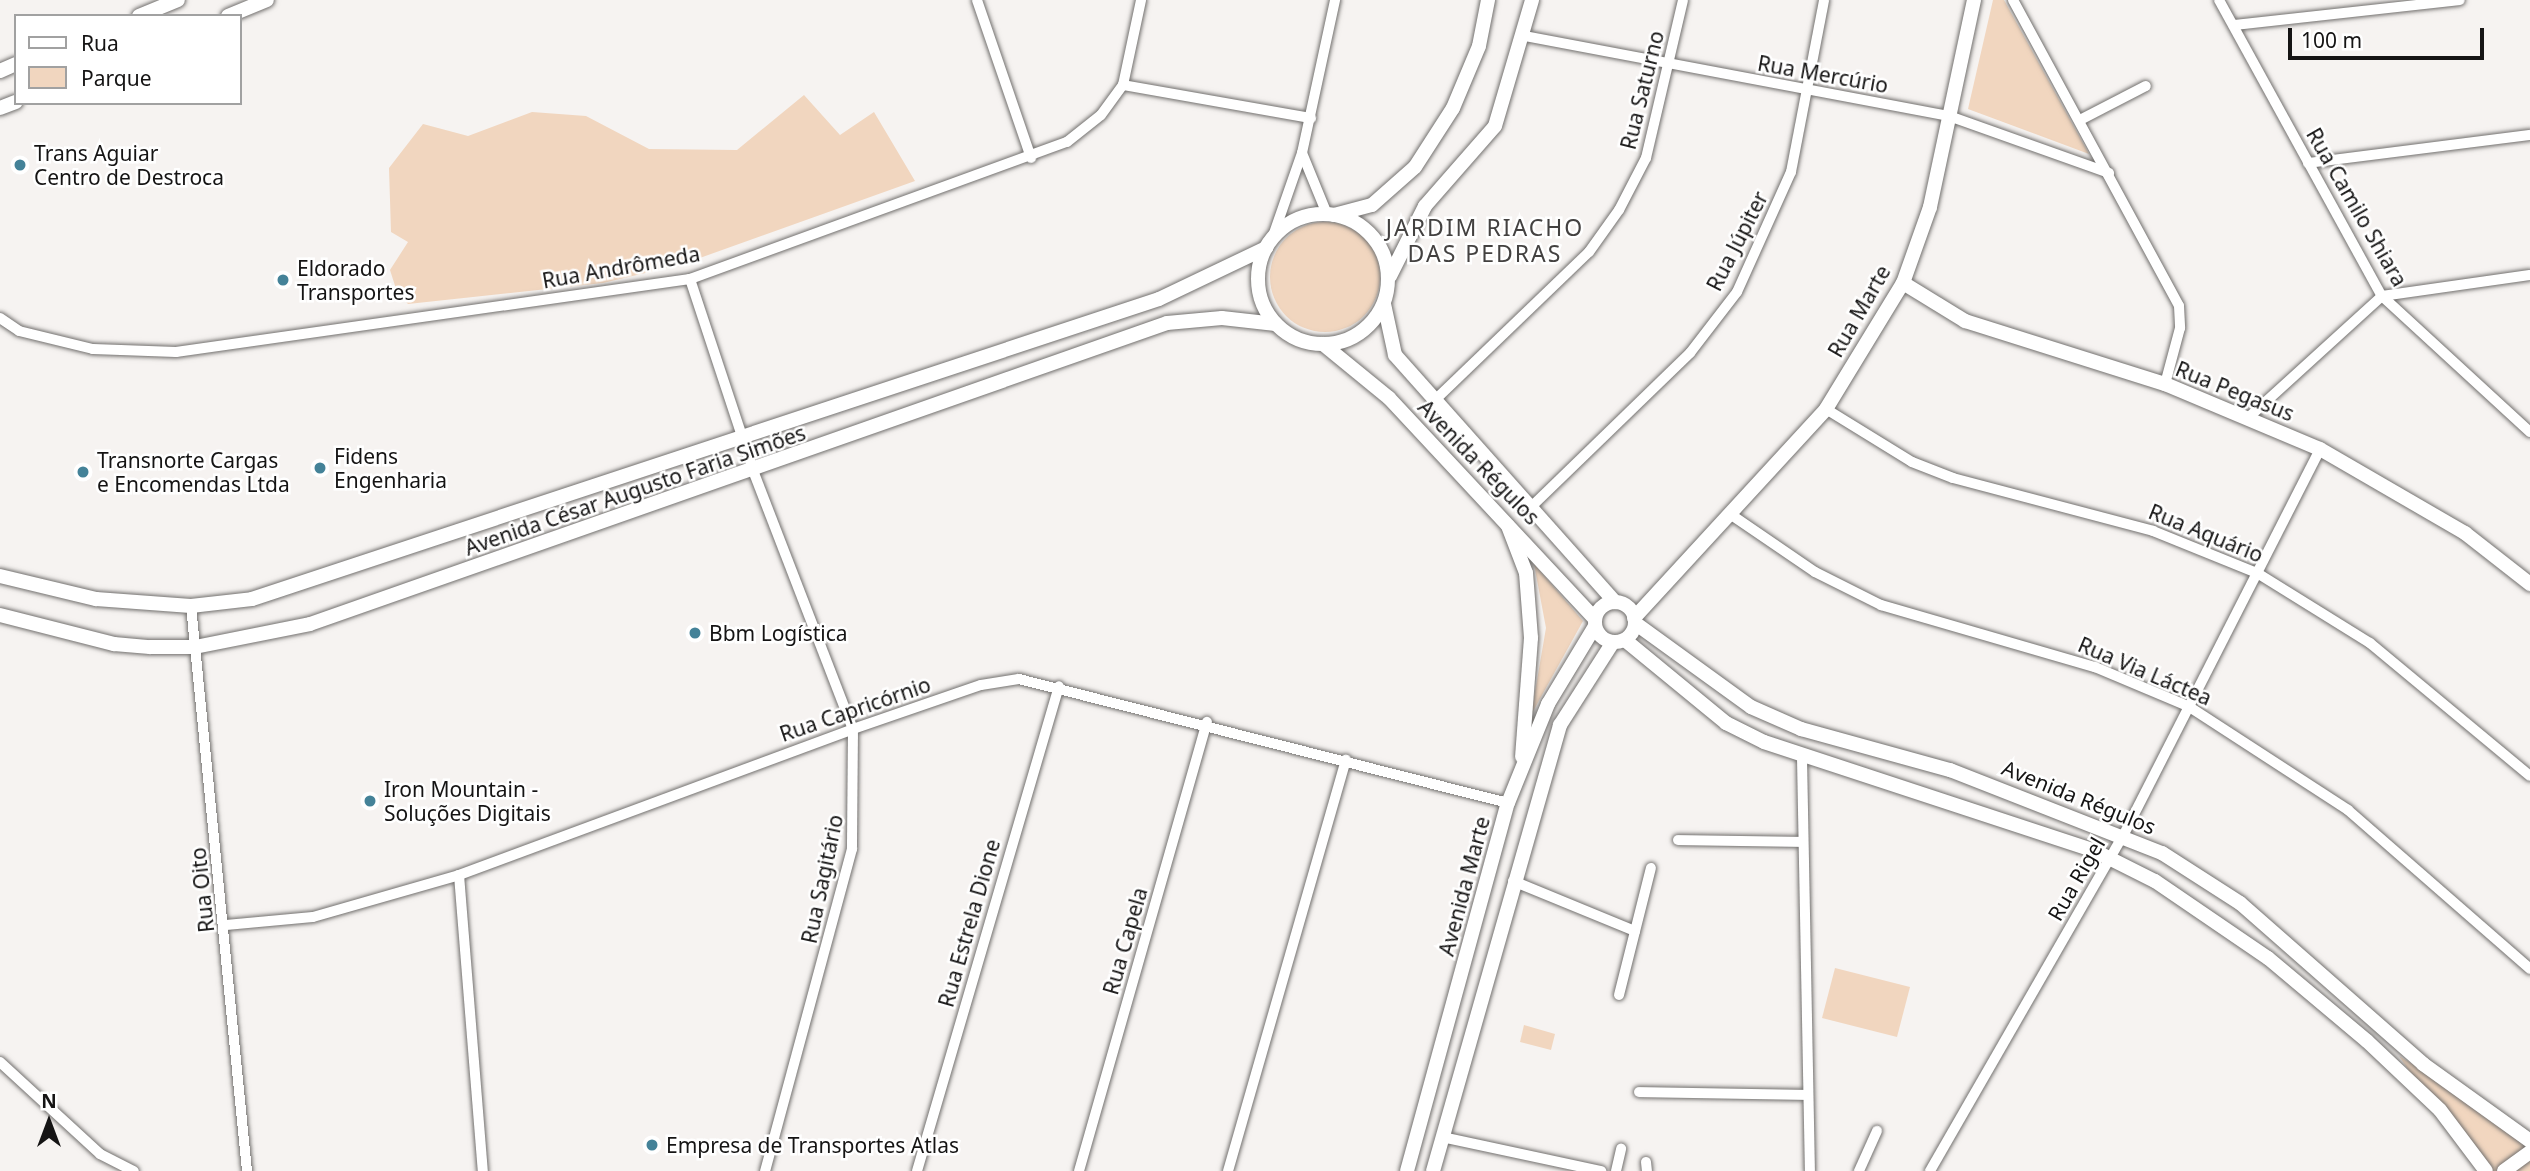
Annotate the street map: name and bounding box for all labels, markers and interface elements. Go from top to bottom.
legend [14,14,242,105]
scale bar [2292,14,2488,58]
text: 100 m [2301,26,2362,54]
street label: Rua Saturno [1615,28,1669,152]
text: Rua [81,29,119,57]
street label: Rua Mercúrio [1756,50,1890,98]
text: Parque [81,64,151,92]
street label: Rua Camilo Shiara [2301,123,2413,291]
place label: Trans Aguiar Centro de Destroca [34,140,224,190]
marker: Trans Aguiar Centro de Destroca [12,157,28,173]
street label: Rua Júpiter [1701,187,1773,295]
district label: JARDIM RIACHO DAS PEDRAS [1387,213,1583,267]
street label: Rua Andrômeda [540,241,702,293]
place label: Eldorado Transportes [297,255,414,305]
street label: Rua Marte [1823,260,1895,362]
marker: Eldorado Transportes [275,272,291,288]
street label: Rua Pegasus [2172,356,2298,426]
street label: Avenida Régulos [1413,394,1545,530]
street label: Avenida César Augusto Faria Simões [461,420,809,560]
place label: Fidens Engenharia [334,443,447,493]
place label: Transnorte Cargas e Encomendas Ltda [97,447,290,497]
marker: Fidens Engenharia [312,460,328,476]
marker: Transnorte Cargas e Encomendas Ltda [75,464,91,480]
street label: Rua Aquário [2145,499,2267,567]
place label: Bbm Logística [709,620,848,646]
marker: Bbm Logística [687,625,703,641]
street label: Rua Via Láctea [2074,632,2216,710]
street label: Rua Capricórnio [776,671,934,747]
street label: Avenida Régulos [1998,755,2160,839]
place label: Iron Mountain - Soluções Digitais [384,776,551,826]
marker: Iron Mountain - Soluções Digitais [362,793,378,809]
street label: Rua Sagitário [796,812,848,946]
street label: Avenida Marte [1433,813,1495,959]
street label: Rua Rigel [2042,833,2110,925]
street label: Rua Estrela Dione [933,836,1005,1010]
street label: Rua Oito [185,846,219,934]
street label: Rua Capela [1098,885,1152,997]
north arrow [14,1087,84,1157]
text: N [41,1088,57,1114]
place label: Empresa de Transportes Atlas [666,1132,959,1158]
marker: Empresa de Transportes Atlas [644,1137,660,1153]

